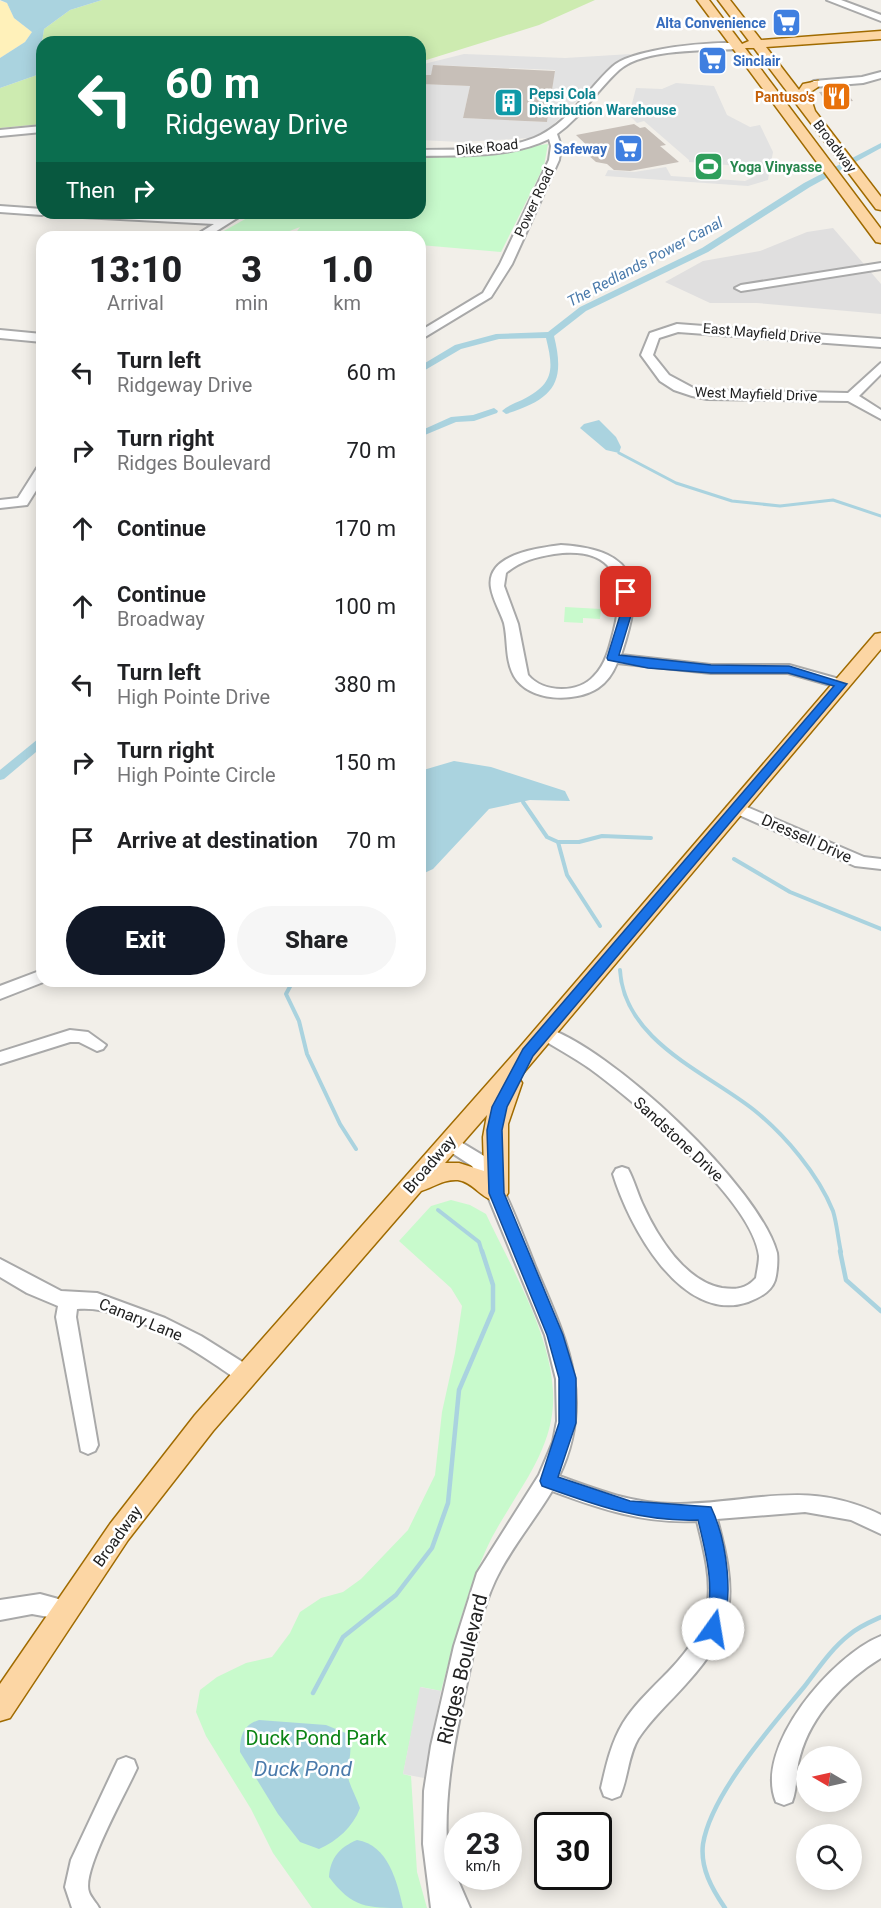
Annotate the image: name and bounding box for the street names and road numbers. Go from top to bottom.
street label: Broadway [810,117,860,176]
street label: Dike Road [455,136,519,158]
street label: Power Road [511,165,557,239]
street label: East Mayfield Drive [702,320,822,346]
street label: West Mayfield Drive [694,384,818,404]
street label: Dressell Drive [759,810,855,867]
street label: Sandstone Drive [630,1093,727,1186]
street label: Broadway [399,1131,460,1197]
street label: Canary Lane [96,1294,185,1345]
street label: Broadway [89,1502,146,1570]
street label: Ridges Boulevard [432,1591,492,1747]

